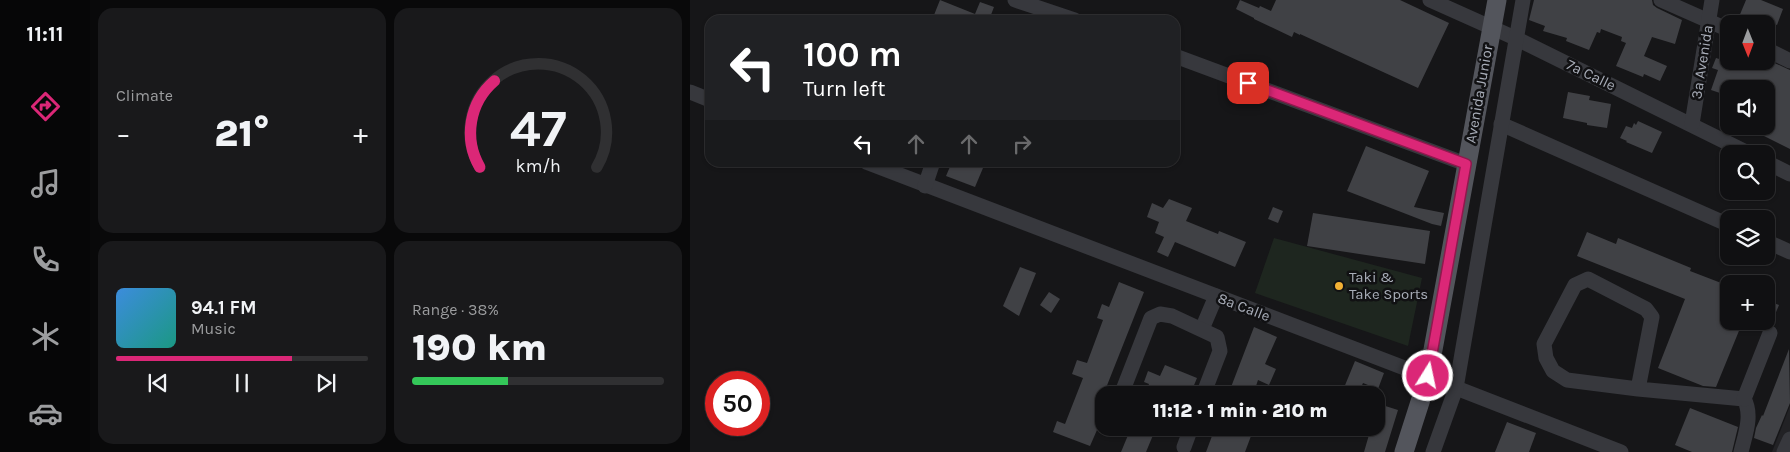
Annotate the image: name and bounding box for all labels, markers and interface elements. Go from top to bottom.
north arrow [1720,15,1775,70]
map controls [1720,15,1775,330]
text: 11:11 [26,21,64,47]
street label: 3a Avenida [1687,24,1717,100]
text: 100 m [803,34,902,75]
icon: left [720,35,785,100]
street label: Avenida Junior [1461,43,1497,145]
street label: 7a Calle [1563,55,1619,95]
pin [1227,62,1269,104]
icon: arrive [1234,69,1262,97]
text: Turn left [803,76,886,102]
button: sound [1720,80,1775,135]
text: Climate [116,86,173,105]
icon: directions [28,89,63,124]
text: 47 [510,98,566,159]
text: 21° [214,111,270,156]
text: − [116,117,131,150]
text: + [353,117,368,150]
icon: left [849,130,877,158]
icon: ahead [902,130,930,158]
icon: ahead [955,130,983,158]
icon: right [1008,130,1036,158]
button: search [1720,145,1775,200]
text: km/h [515,156,561,177]
icon: music [28,166,63,201]
button: layers [1720,210,1775,265]
icon: phone [28,242,63,277]
place label: Taki & Take Sports [1349,268,1428,303]
button: + [1720,275,1775,330]
marker: Taki & Take Sports [1333,280,1345,292]
street label: 8a Calle [1215,289,1273,325]
text: 94.1 FM [191,297,257,319]
text: Range · 38% [412,300,499,319]
icon: climate [28,319,63,354]
text: Music [191,319,236,338]
text: 190 km [412,325,547,370]
position arrow [1401,349,1453,401]
icon: previous [144,369,172,397]
icon: pause [228,369,256,397]
icon: next [312,369,340,397]
speed limit sign: 50 [705,371,770,436]
icon: car [28,396,63,431]
text: 11:12 · 1 min · 210 m [1152,400,1328,422]

